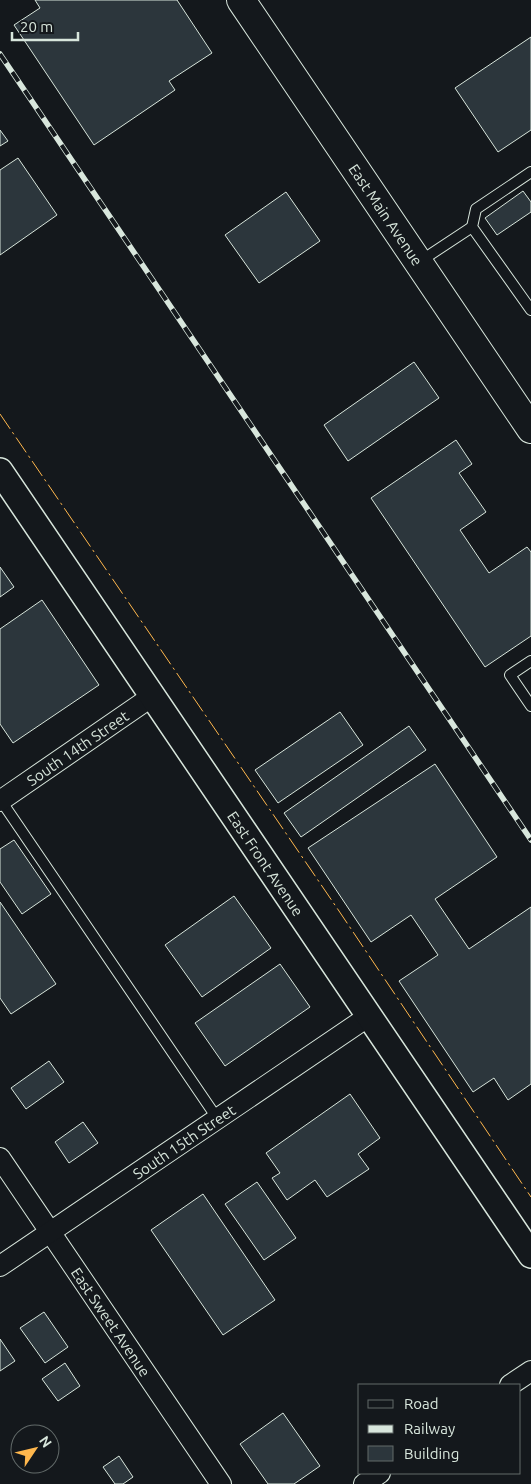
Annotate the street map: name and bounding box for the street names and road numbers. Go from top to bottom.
street label: East Main Avenue [346,161,426,269]
street label: South 14th Street [23,707,132,789]
street label: East Front Avenue [224,808,307,919]
street label: South 15th Street [129,1101,238,1182]
street label: East Sweet Avenue [68,1264,154,1380]

